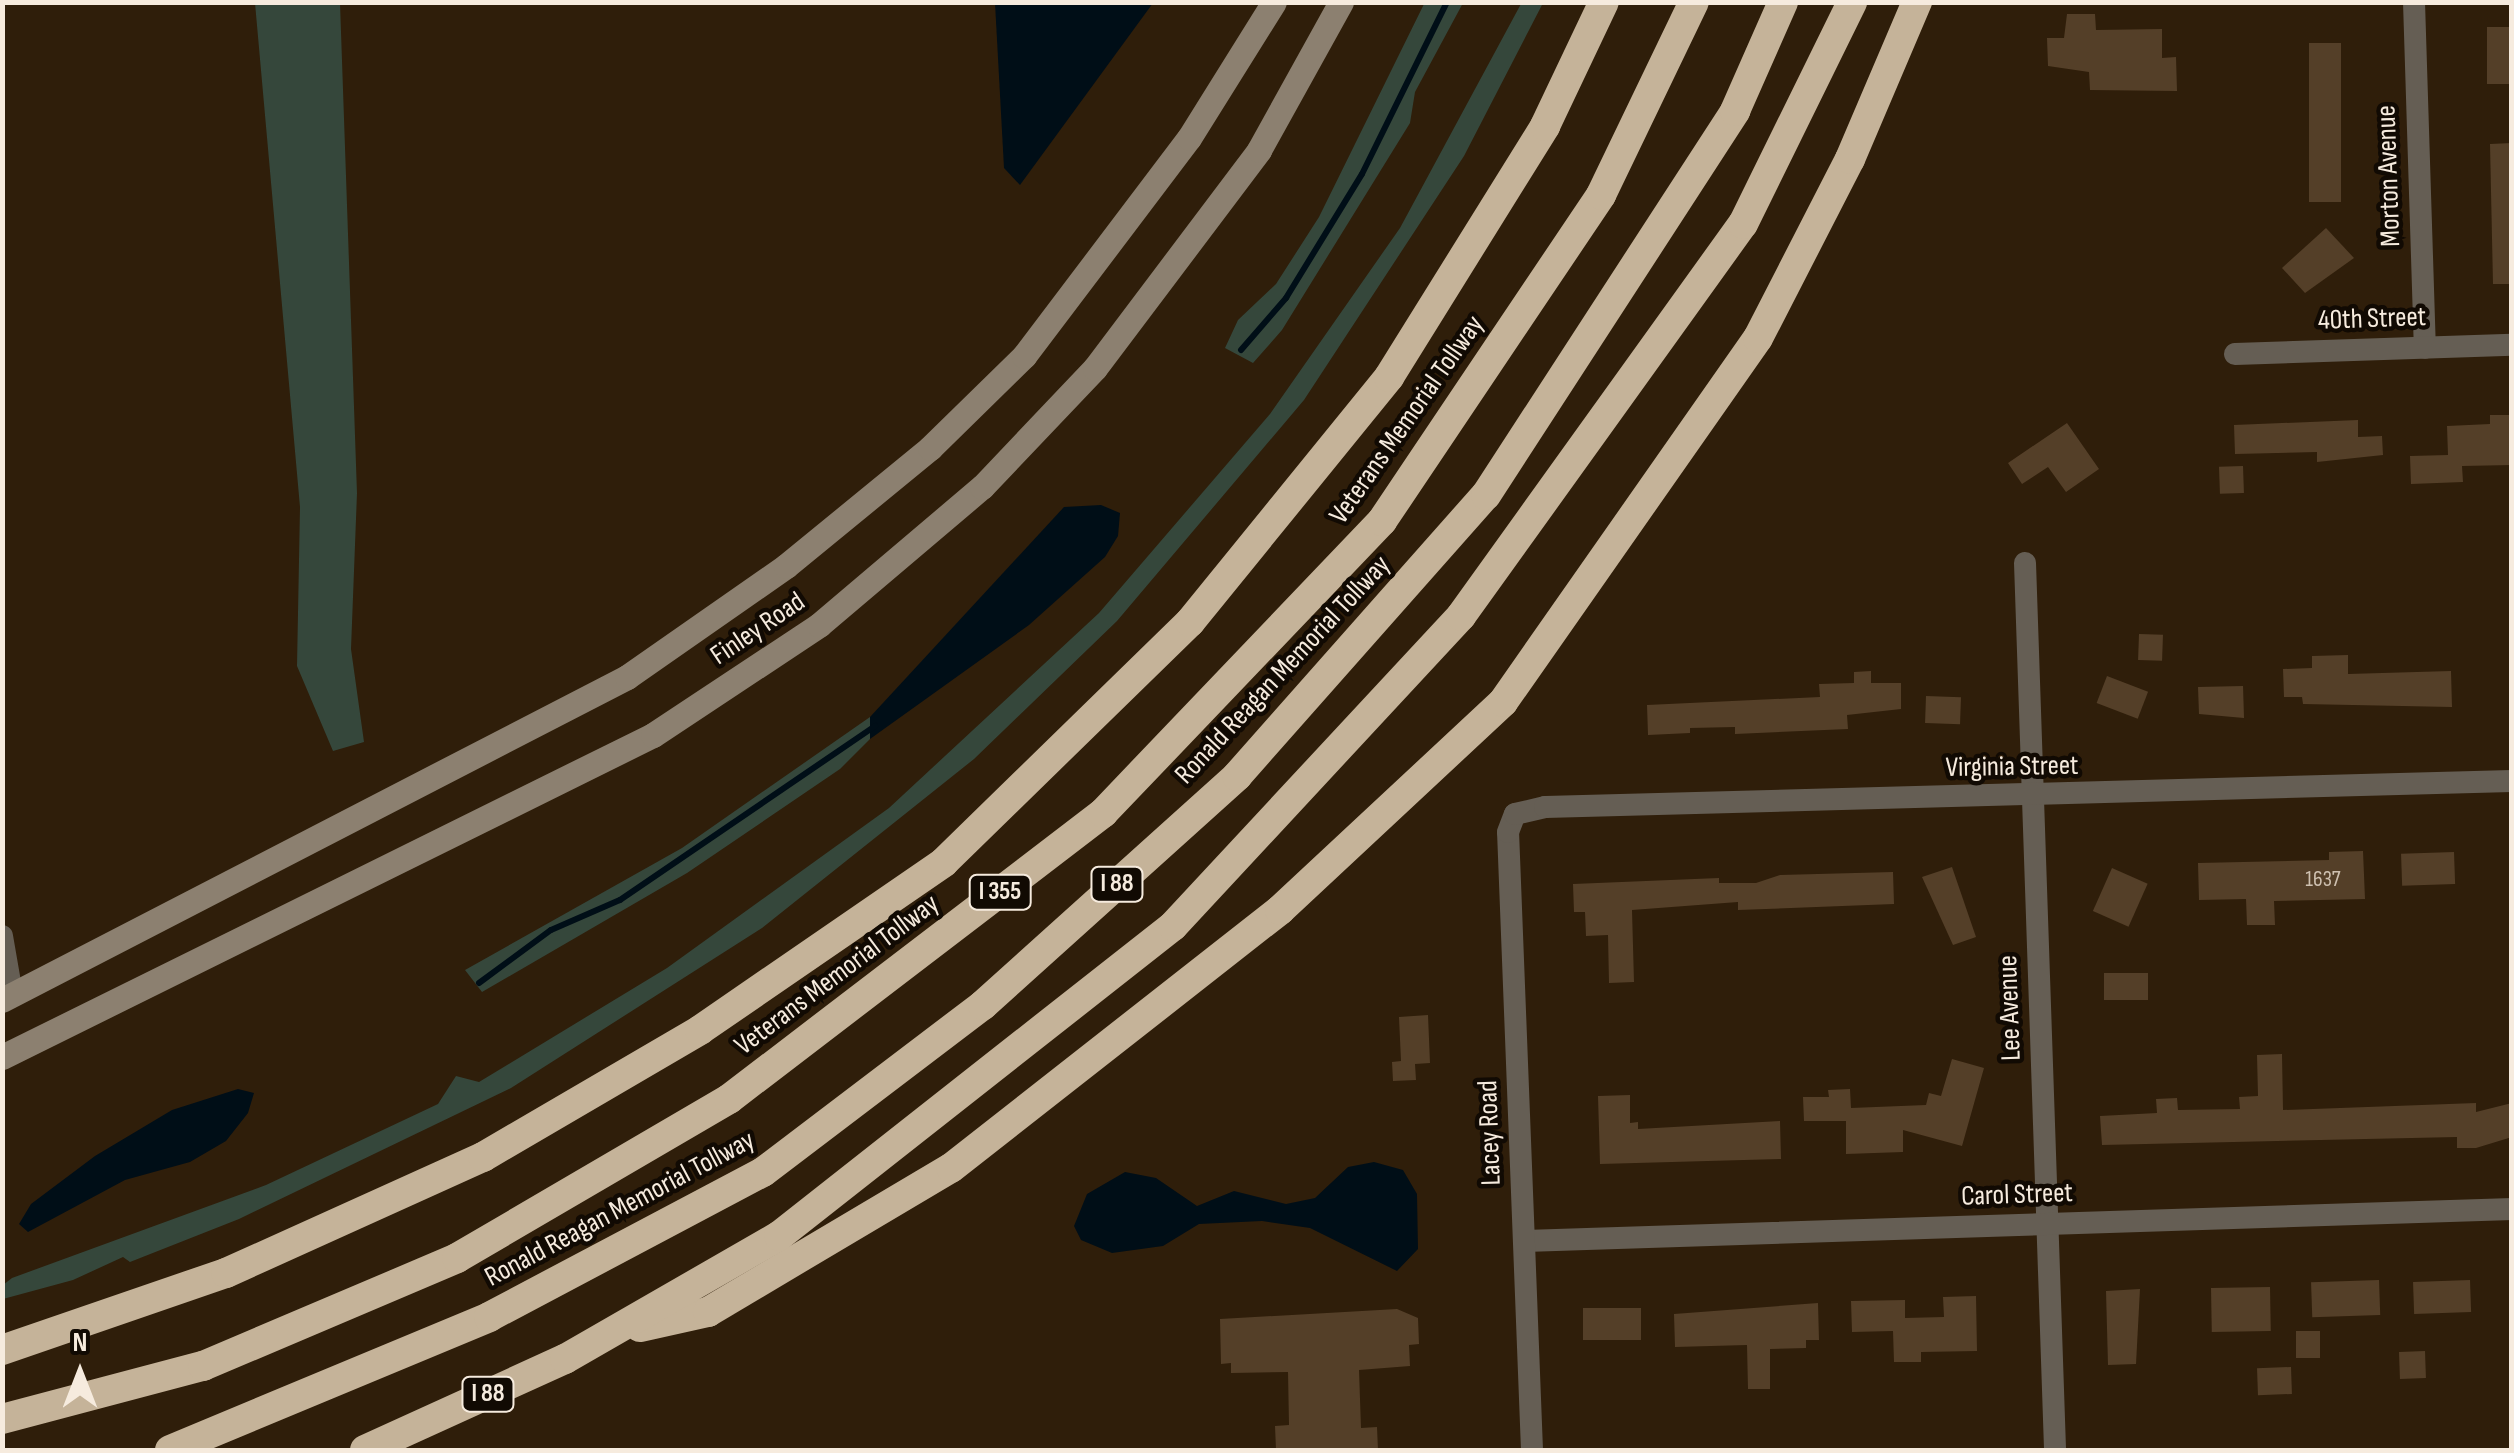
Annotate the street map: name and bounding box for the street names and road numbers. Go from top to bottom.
street label: Morton Avenue [2370,105,2408,247]
street label: 40th Street [2317,300,2427,338]
street label: Veterans Memorial Tollway [1322,309,1492,531]
street label: Ronald Reagan Memorial Tollway [1168,549,1398,791]
street label: Finley Road [705,585,811,673]
street label: Virginia Street [1945,749,2079,785]
road number: I 88 [1090,864,1144,904]
road number: I 355 [968,872,1032,912]
street label: Veterans Memorial Tollway [728,887,946,1063]
street label: Lee Avenue [1991,955,2029,1061]
street label: Lacey Road [1471,1080,1509,1186]
street label: Ronald Reagan Memorial Tollway [479,1124,761,1294]
street label: Carol Street [1961,1176,2073,1214]
road number: I 88 [460,1374,516,1414]

